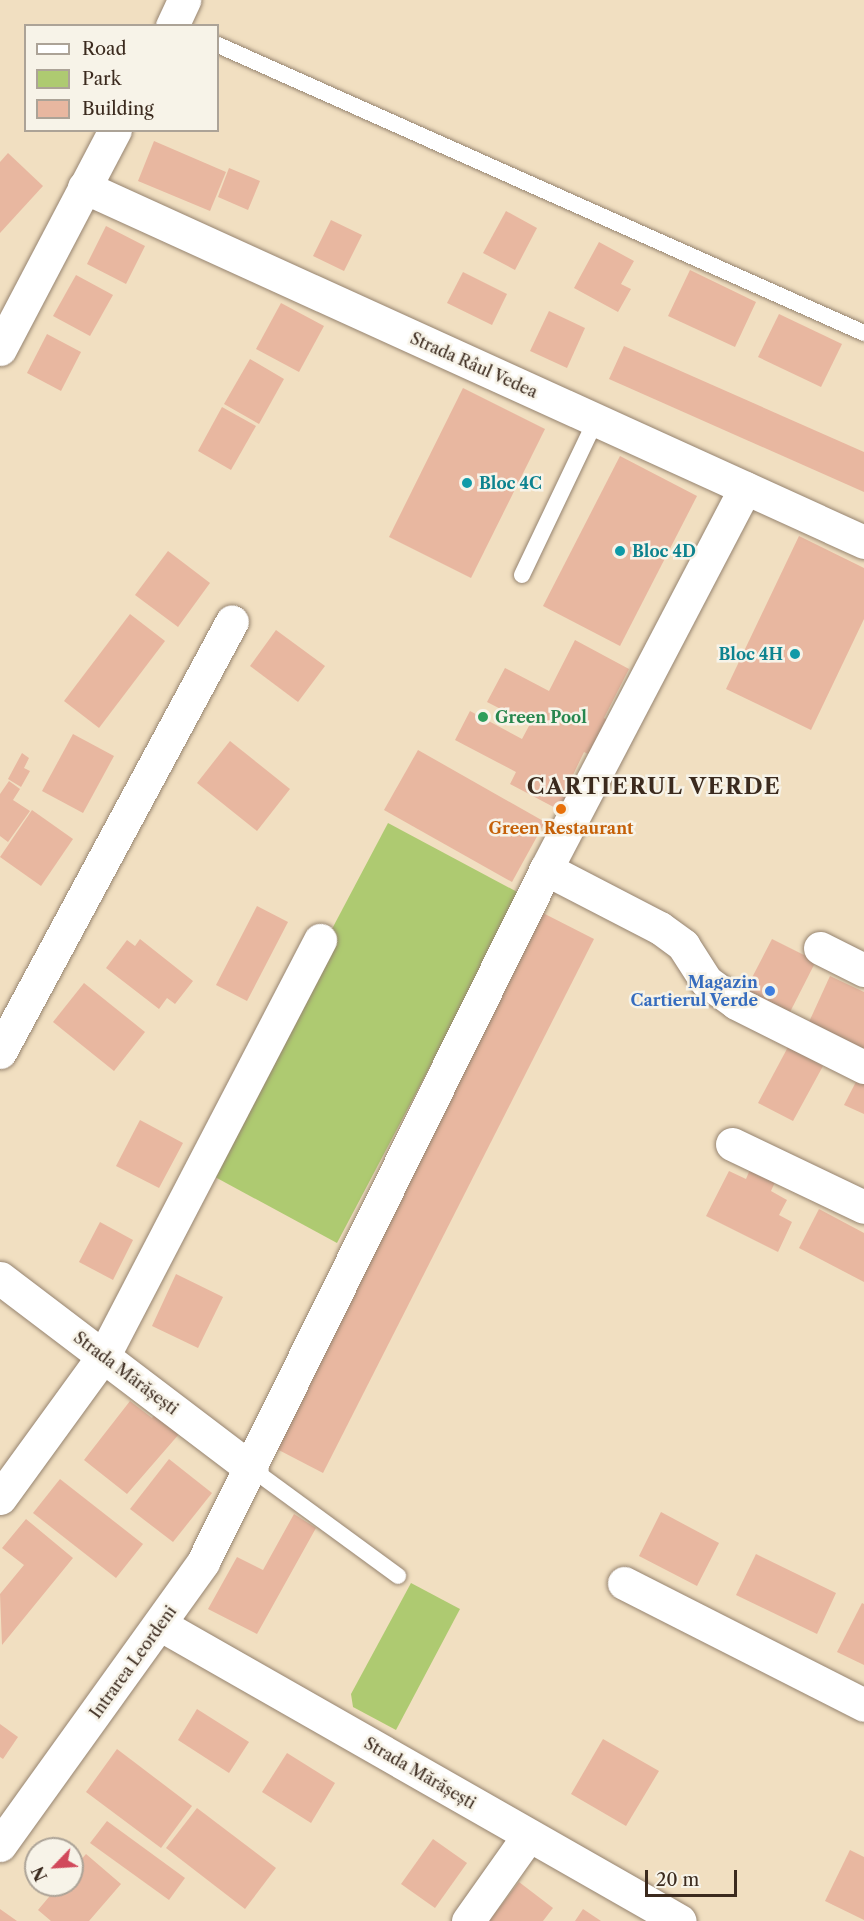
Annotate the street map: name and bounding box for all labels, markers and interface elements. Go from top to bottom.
legend [24,24,219,132]
text: Road [82,38,127,60]
text: Park [82,68,121,90]
text: Building [82,98,154,120]
street label: Strada Râul Vedea [407,328,541,402]
place label: Bloc 4C [479,473,542,493]
marker: Bloc 4C [460,476,474,490]
place label: Bloc 4D [632,541,696,561]
marker: Bloc 4D [613,544,627,558]
place label: Bloc 4H [718,644,783,664]
marker: Bloc 4H [788,647,802,661]
place label: Green Pool [495,707,587,727]
marker: Green Pool [476,710,490,724]
district label: CARTIERUL VERDE [526,774,782,800]
marker: Green Restaurant [554,802,568,816]
place label: Green Restaurant [489,818,633,838]
place label: Magazin Cartierul Verde [630,972,758,1010]
marker: Magazin Cartierul Verde [763,984,777,998]
street label: Strada Mărășești [70,1328,182,1418]
street label: Intrarea Leordeni [86,1602,180,1722]
street label: Strada Mărășești [361,1733,479,1813]
north arrow [24,1837,84,1897]
scale bar [648,1858,740,1896]
text: N [27,1863,52,1884]
text: 20 m [656,1869,699,1891]

